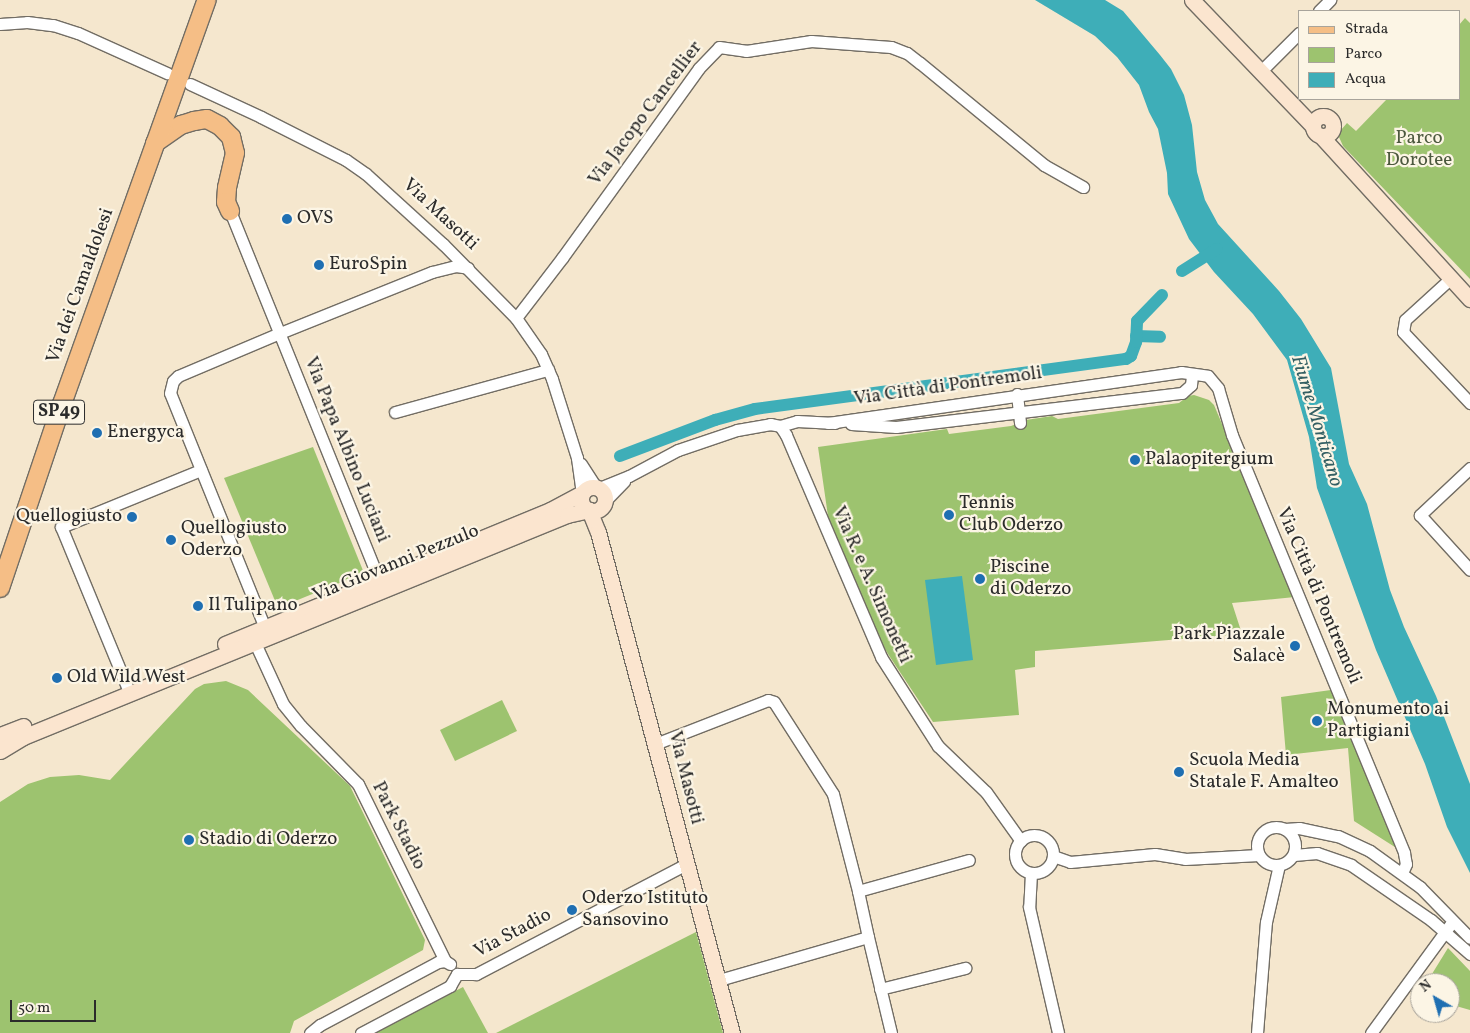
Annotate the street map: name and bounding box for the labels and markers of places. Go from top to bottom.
place label: OVS [297,208,333,230]
marker: OVS [281,213,293,225]
place label: EuroSpin [329,254,408,276]
marker: EuroSpin [313,259,325,271]
place label: Energyca [107,422,184,444]
marker: Energyca [91,427,103,439]
place label: Palaopitergium [1145,449,1274,471]
marker: Palaopitergium [1129,454,1141,466]
place label: Tennis Club Oderzo [959,493,1063,537]
place label: Quellogiusto [16,506,122,528]
marker: Tennis Club Oderzo [943,509,955,521]
marker: Quellogiusto [126,511,138,523]
place label: Quellogiusto Oderzo [181,518,287,562]
marker: Quellogiusto Oderzo [165,534,177,546]
place label: Piscine di Oderzo [990,557,1071,601]
marker: Piscine di Oderzo [974,573,986,585]
place label: Il Tulipano [208,595,298,617]
marker: Il Tulipano [192,600,204,612]
place label: Park Piazzale Salacè [1173,624,1285,668]
marker: Park Piazzale Salacè [1289,640,1301,652]
place label: Old Wild West [67,667,187,689]
marker: Old Wild West [51,672,63,684]
place label: Monumento ai Partigiani [1327,699,1449,743]
marker: Monumento ai Partigiani [1311,715,1323,727]
place label: Scuola Media Statale F. Amalteo [1189,750,1339,794]
marker: Scuola Media Statale F. Amalteo [1173,766,1185,778]
place label: Stadio di Oderzo [199,829,337,851]
marker: Stadio di Oderzo [183,834,195,846]
place label: Oderzo Istituto Sansovino [582,888,708,932]
marker: Oderzo Istituto Sansovino [566,904,578,916]

